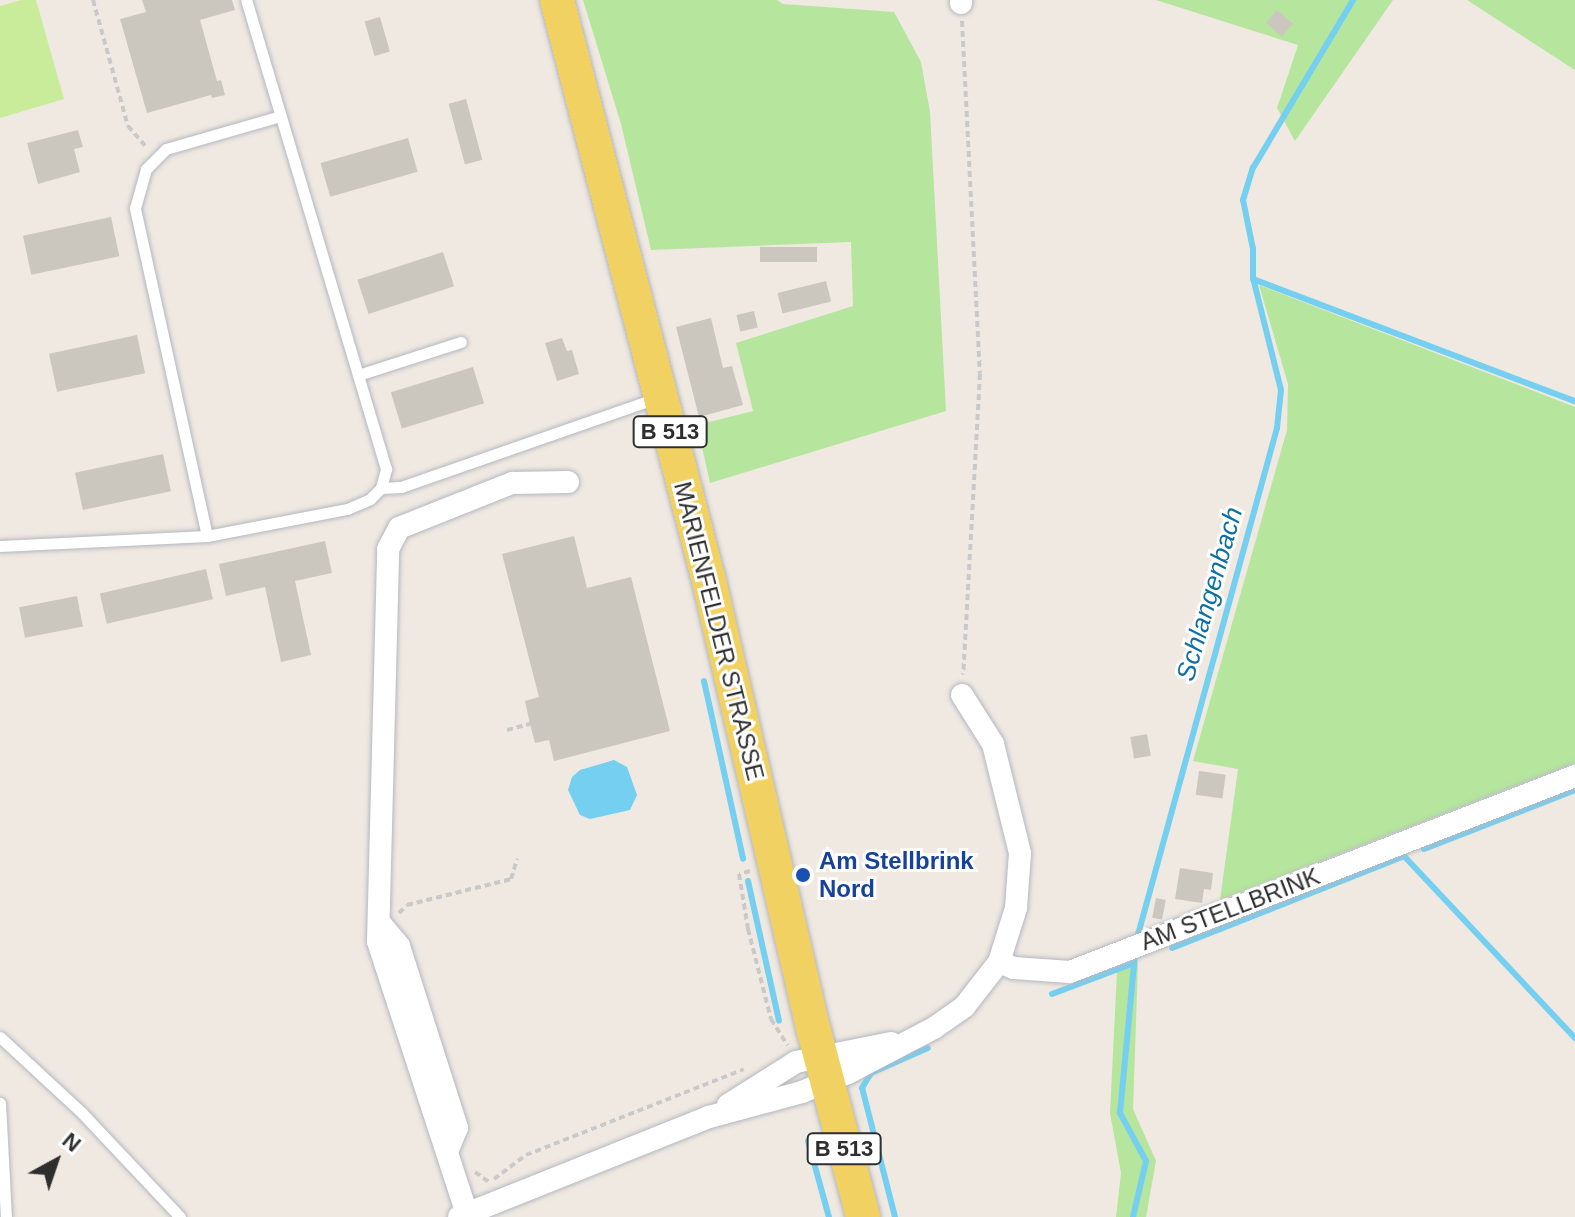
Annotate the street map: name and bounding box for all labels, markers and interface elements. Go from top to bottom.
road number: B 513 [632,414,708,450]
street label: MARIENFELDER STRASSE [668,479,770,783]
water label: Schlangenbach [1170,504,1250,684]
place label: Am Stellbrink Nord [819,847,974,903]
street label: AM STELLBRINK [1136,862,1324,956]
marker: Am Stellbrink Nord [794,866,812,884]
north arrow [16,1121,96,1201]
text: N [58,1128,86,1157]
road number: B 513 [806,1131,882,1167]

